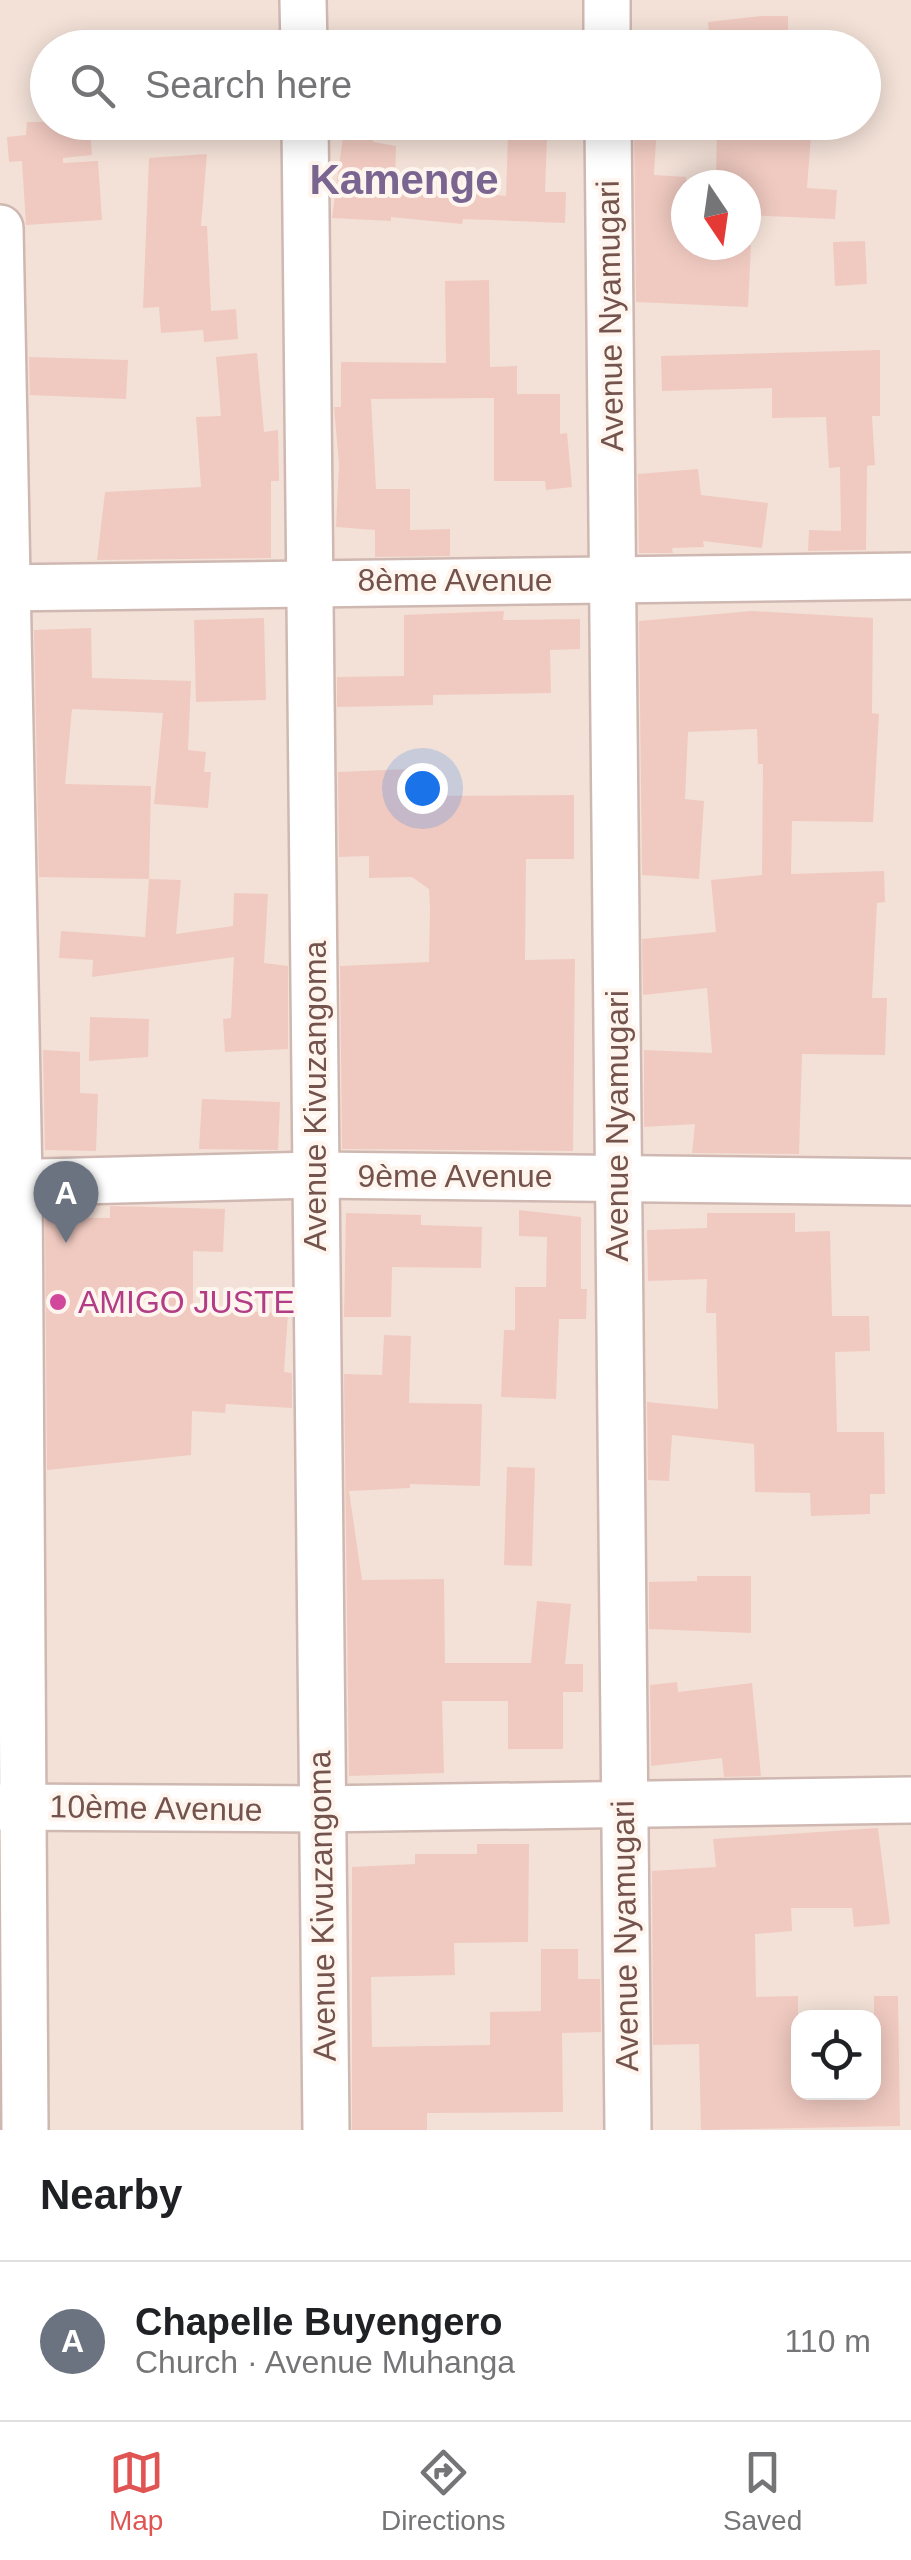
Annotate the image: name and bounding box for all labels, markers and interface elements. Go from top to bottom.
search box [30,30,881,140]
icon: search [65,58,120,113]
text: Search here [145,64,352,106]
district label: Kamenge [309,156,499,203]
north arrow [671,170,761,260]
street label: Avenue Nyamugari [590,180,630,452]
street label: 8ème Avenue [357,562,553,598]
your location [397,763,448,814]
street label: Avenue Kivuzangoma [297,940,333,1251]
street label: Avenue Nyamugari [599,990,635,1262]
street label: 9ème Avenue [357,1158,553,1194]
pin: A [34,1160,98,1243]
place label: AMIGO JUSTE [78,1284,295,1320]
marker: AMIGO JUSTE [47,1291,69,1313]
street label: Avenue Kivuzangoma [301,1750,343,2062]
street label: 10ème Avenue [49,1788,263,1828]
street label: Avenue Nyamugari [605,1800,645,2072]
map controls [791,2010,881,2100]
button: locate [791,2010,881,2100]
text: Nearby [40,2171,182,2218]
text: Chapelle Buyengero [135,2301,502,2343]
text: A [61,2323,84,2359]
text: 110 m [784,2323,871,2359]
text: Church · Avenue Muhanga [135,2344,515,2380]
tab: Map [109,2445,164,2537]
tab: Directions [381,2445,506,2537]
tab: Saved [723,2445,802,2537]

